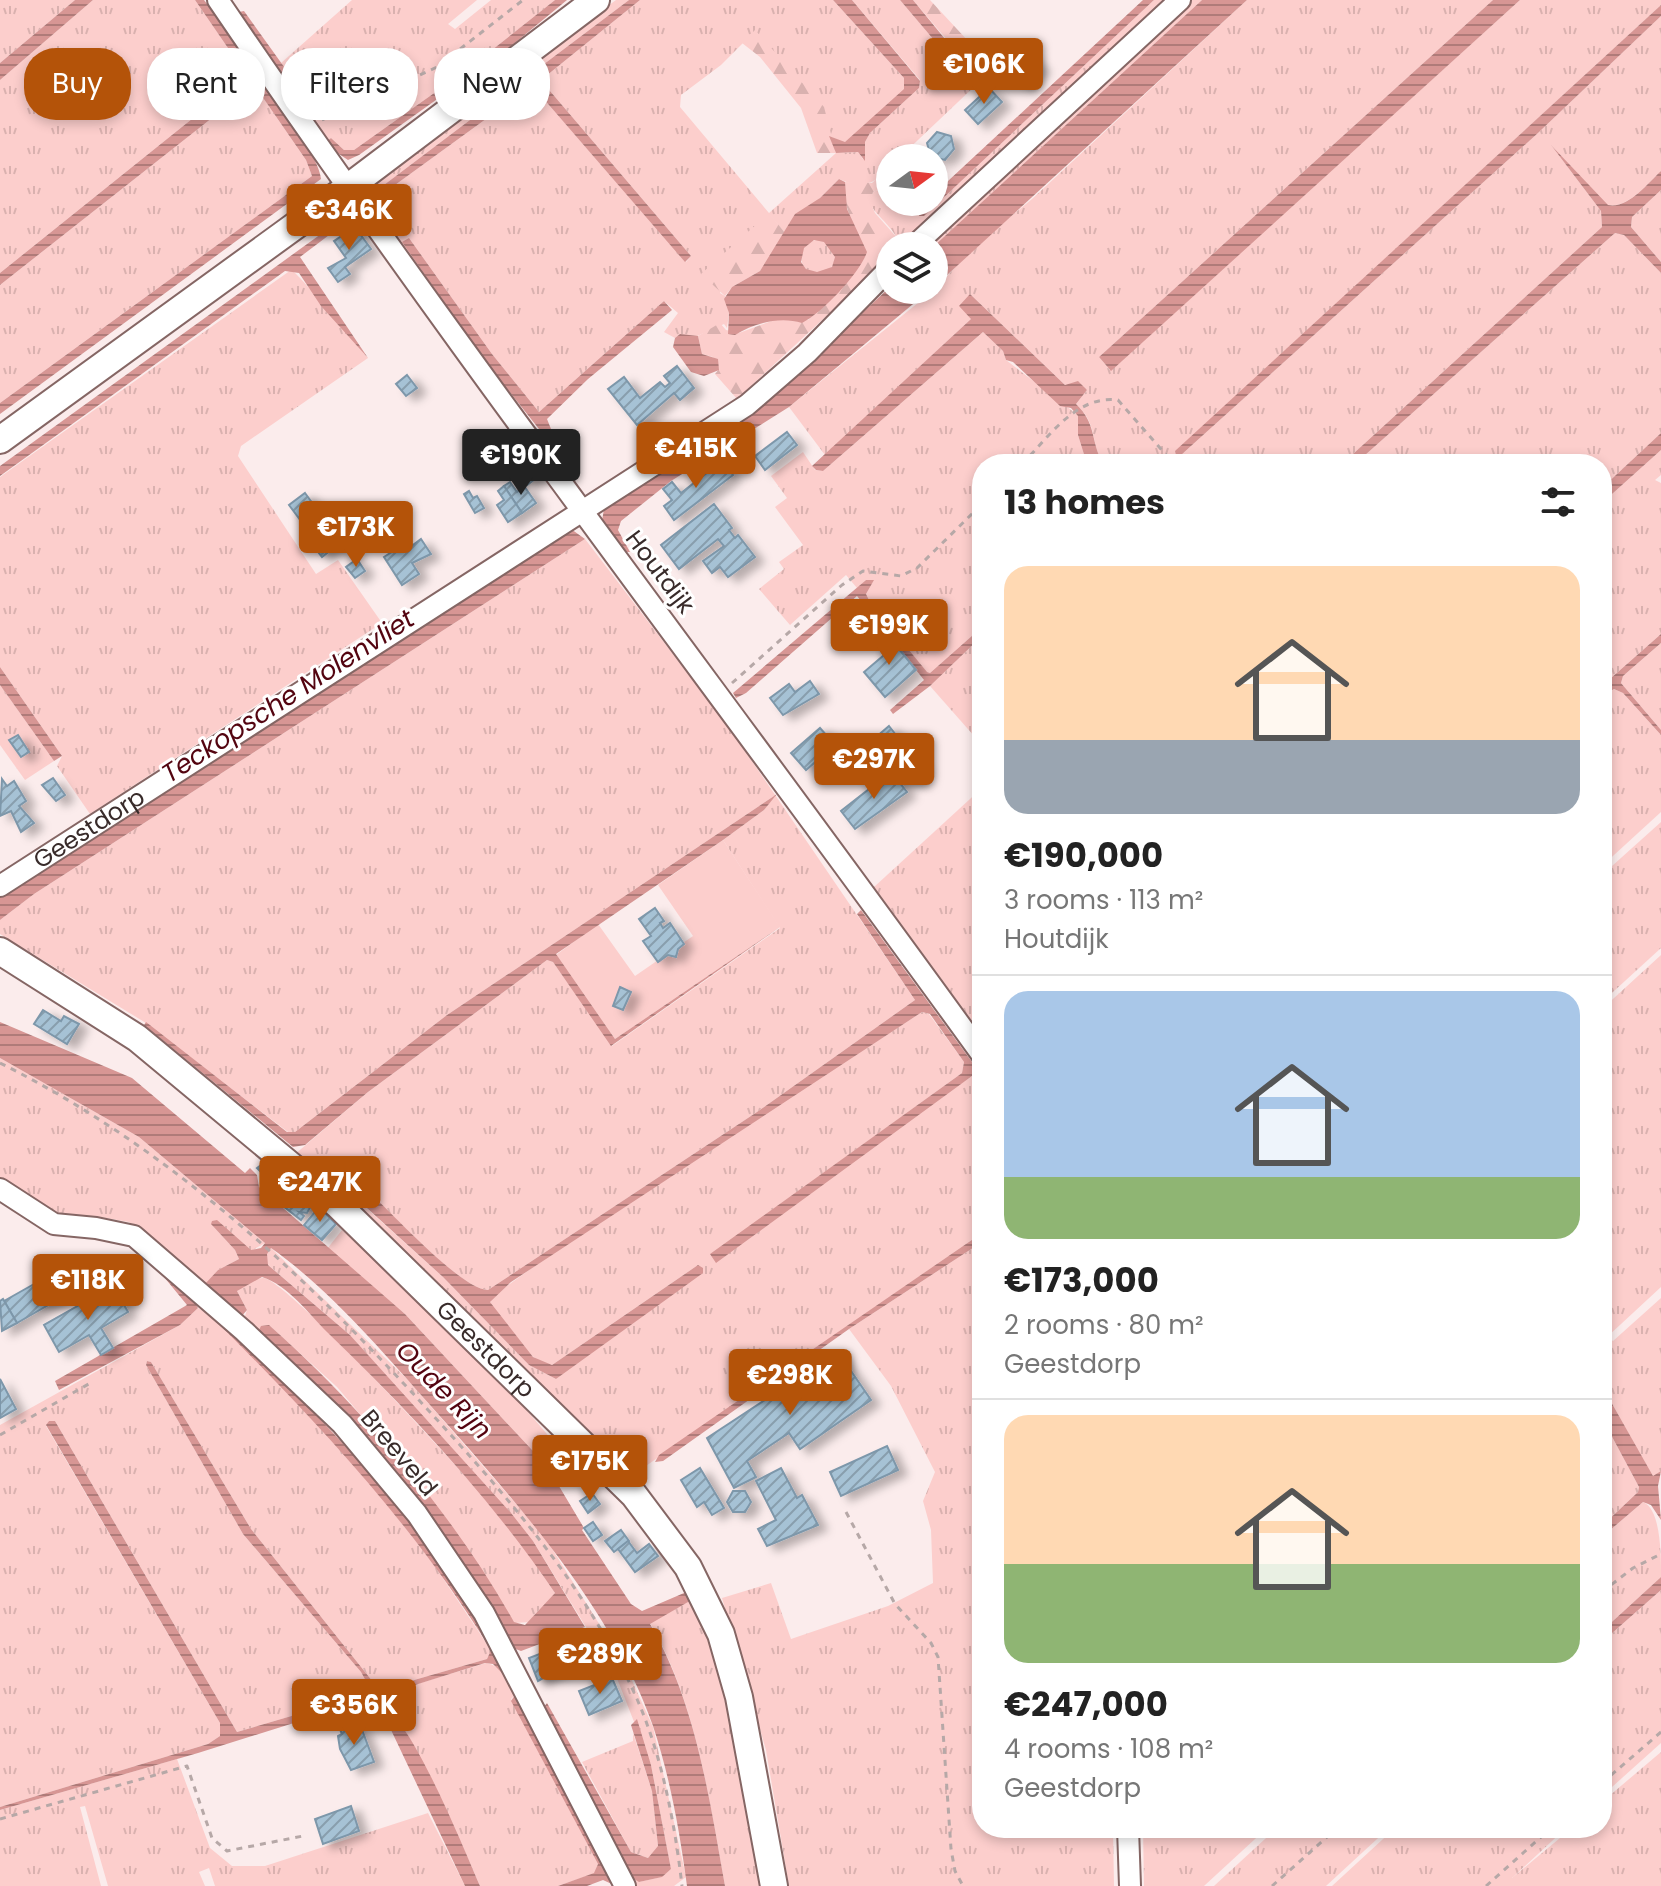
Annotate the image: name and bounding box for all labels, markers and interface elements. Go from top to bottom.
pin: €106K [928,38,1040,106]
text: €106K [943,46,1025,82]
chip: Buy [24,48,131,120]
chip: Rent [147,48,265,120]
chip: Filters [281,48,418,120]
chip: New [434,48,550,120]
north arrow [876,144,948,216]
map controls [876,144,948,304]
pin: €346K [293,184,405,252]
text: €346K [305,192,393,228]
button: layers [876,232,948,304]
pin: €415K [640,422,752,490]
pin: €190K [465,429,577,497]
text: €415K [654,430,738,466]
text: €190K [480,437,562,473]
text: 13 homes [1004,478,1165,526]
icon: filters [1536,480,1580,524]
pin: €173K [300,501,412,569]
text: €173K [317,509,395,545]
street label: Houtdijk [618,523,703,621]
pin: €199K [833,599,945,667]
water label: Teckopsche Molenvliet [155,600,422,791]
text: €199K [849,607,929,643]
icon: home [1220,618,1364,762]
pin: €297K [818,733,930,801]
text: €297K [832,741,916,777]
street label: Geestdorp [27,780,151,876]
text: €190,000 [1004,831,1163,879]
text: 3 rooms · 113 m² [1004,882,1203,918]
text: Houtdijk [1004,921,1109,957]
icon: home [1220,1043,1364,1187]
pin: €247K [264,1156,376,1224]
text: €247K [277,1164,363,1200]
pin: €118K [32,1254,144,1322]
text: €173,000 [1004,1256,1159,1304]
text: €118K [50,1262,126,1298]
street label: Geestdorp [429,1293,543,1405]
text: 2 rooms · 80 m² [1004,1307,1204,1343]
water label: Oude Rijn [388,1333,500,1447]
text: Geestdorp [1004,1346,1141,1382]
pin: €298K [734,1349,846,1417]
text: €298K [747,1357,833,1393]
street label: Breeveld [353,1402,445,1503]
pin: €175K [534,1435,646,1503]
text: €175K [550,1443,630,1479]
icon: home [1220,1467,1364,1611]
pin: €289K [544,1628,656,1696]
text: €289K [557,1636,643,1672]
pin: €356K [298,1679,410,1747]
text: €247,000 [1004,1680,1168,1728]
text: €356K [310,1687,398,1723]
text: 4 rooms · 108 m² [1004,1731,1213,1767]
text: Geestdorp [1004,1770,1141,1806]

